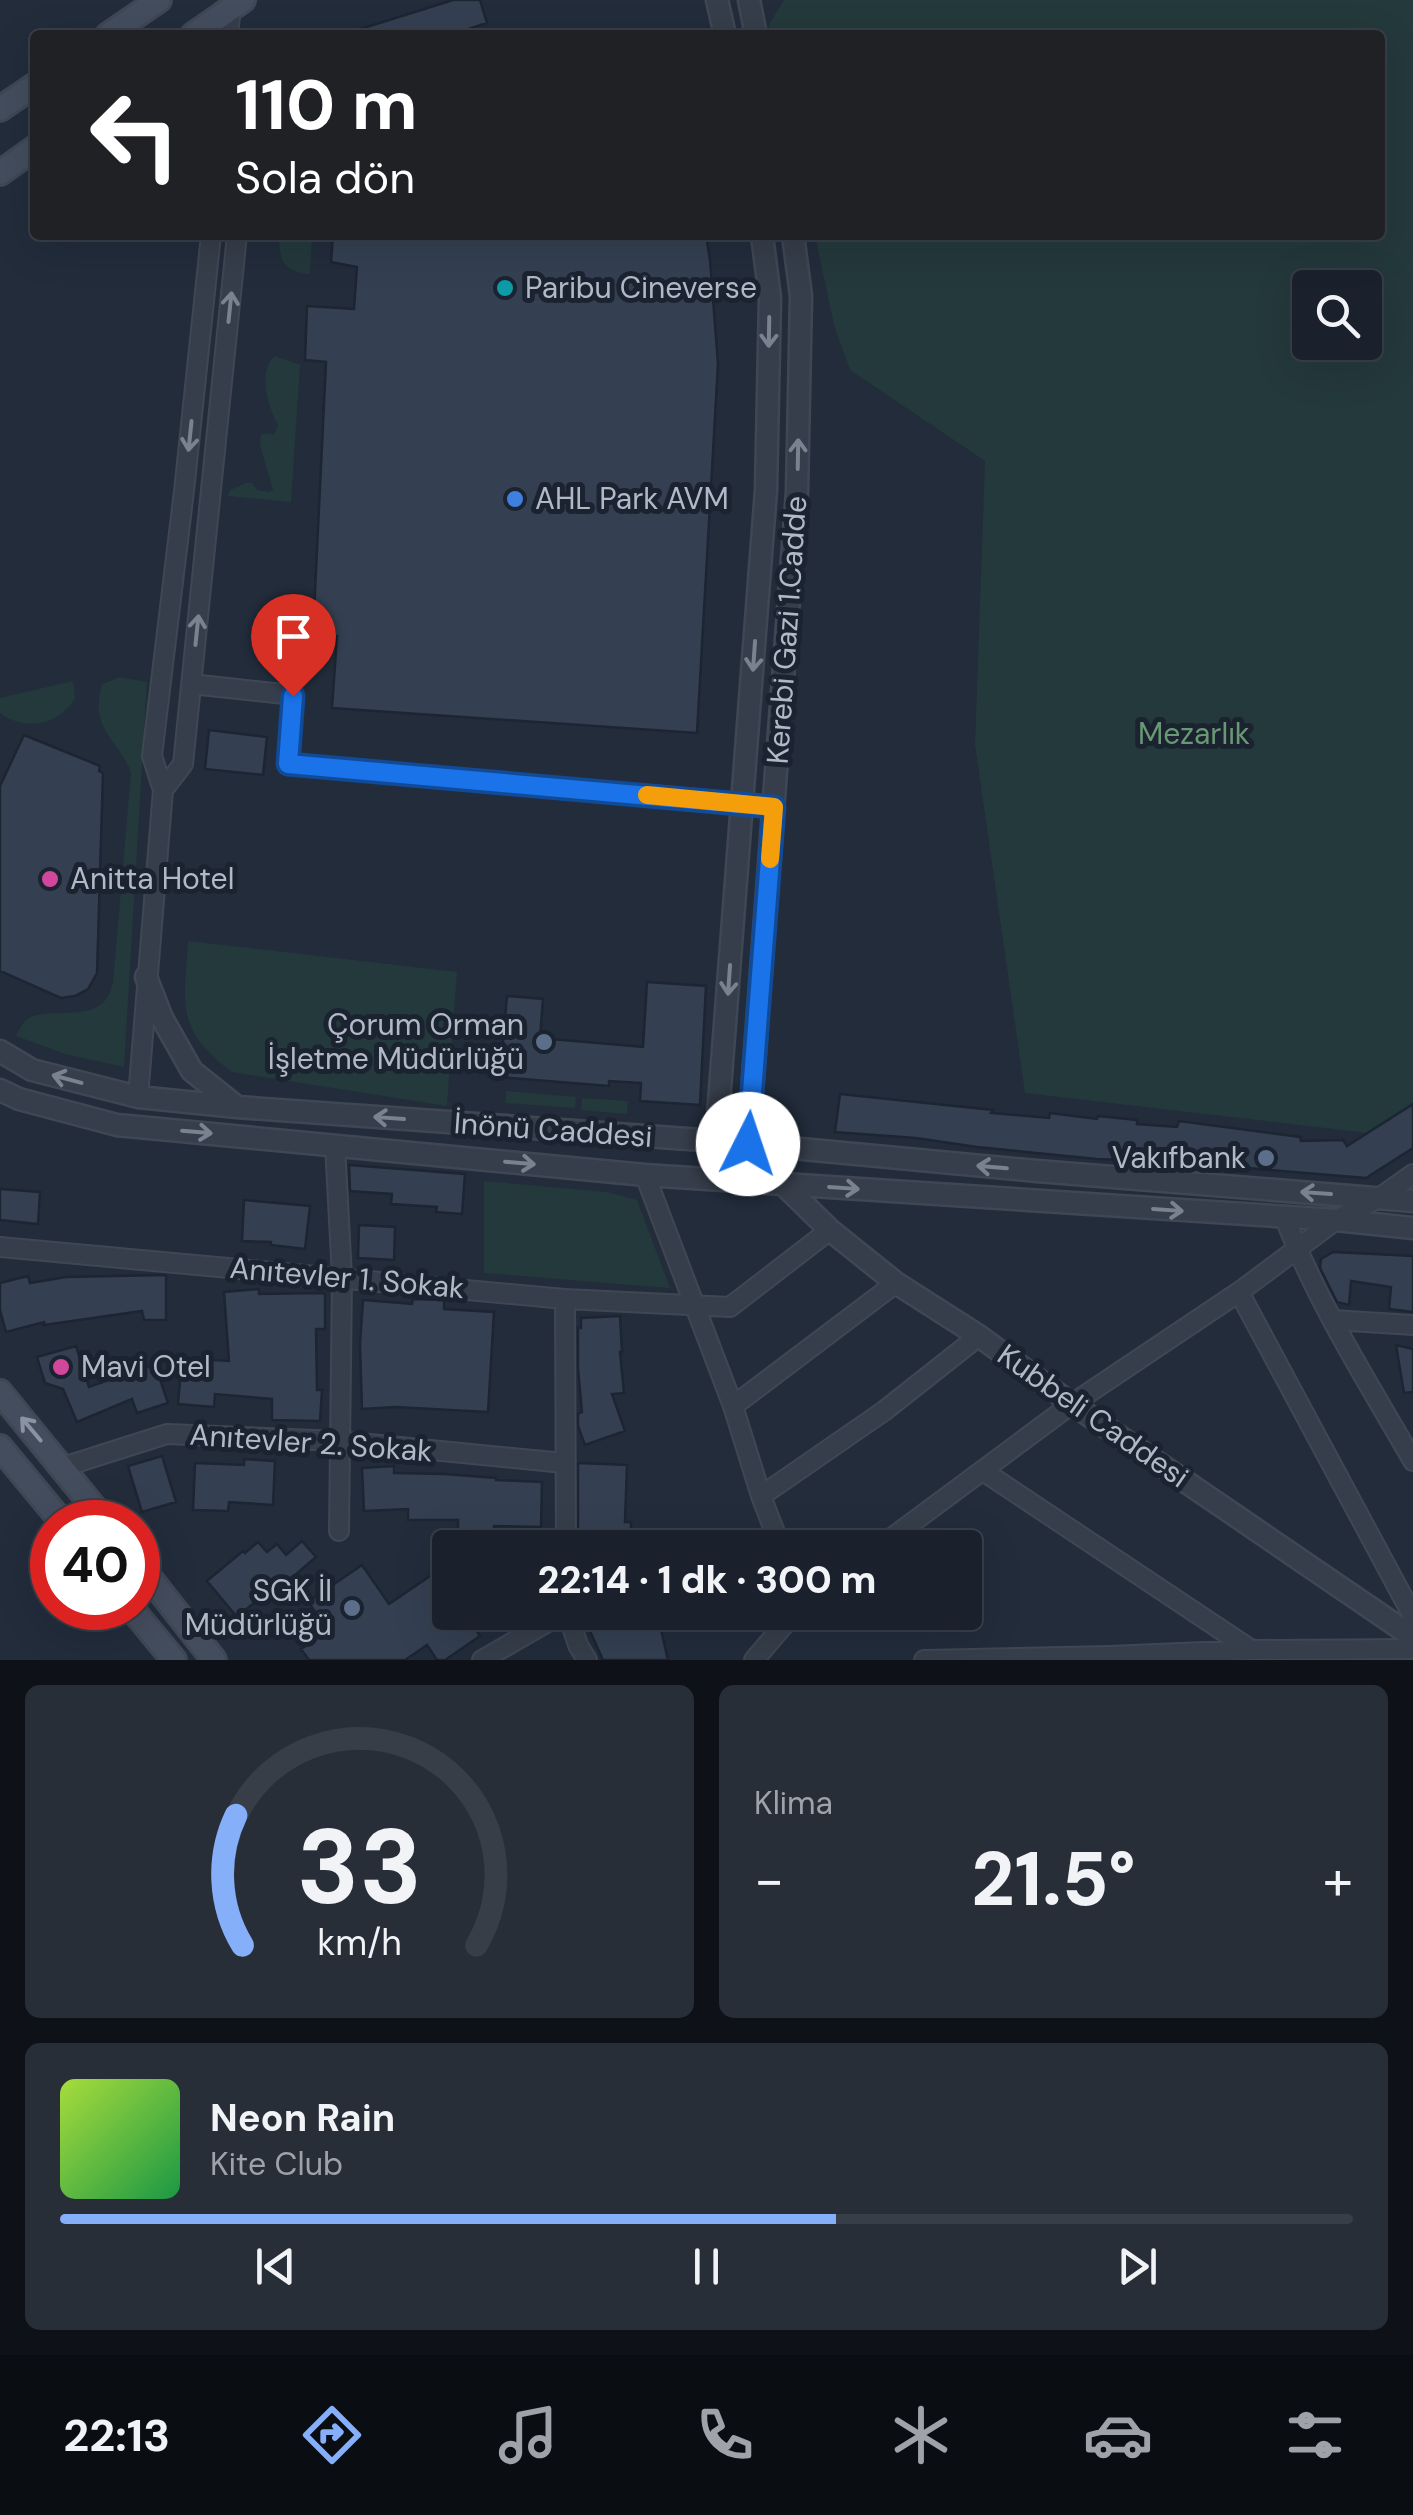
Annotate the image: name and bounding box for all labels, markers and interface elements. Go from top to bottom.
text: 110 m [235,60,418,151]
icon: left [70,70,200,200]
text: Sola dön [235,148,415,207]
place label: Paribu Cineverse [525,268,757,307]
map controls [1292,270,1382,360]
button: search [1292,270,1382,360]
marker: Paribu Cineverse [494,277,516,299]
one-way arrow [220,291,239,323]
one-way arrow [760,315,779,347]
one-way arrow [180,420,199,452]
one-way arrow [788,438,808,470]
place label: AHL Park AVM [535,479,729,518]
marker: AHL Park AVM [504,488,526,510]
street label: Kerebi Gazi 1.Cadde [758,494,815,765]
pin [251,594,336,697]
icon: arrive [266,609,321,664]
one-way arrow [188,615,207,647]
one-way arrow [744,640,763,672]
park label: Mezarlık [1138,714,1250,753]
place label: Anitta Hotel [70,859,234,898]
marker: Anitta Hotel [39,868,61,890]
one-way arrow [719,964,738,996]
place label: Çorum Orman İşletme Müdürlüğü [268,1005,524,1078]
marker: Çorum Orman İşletme Müdürlüğü [533,1031,555,1053]
one-way arrow [52,1069,84,1087]
position arrow [696,1092,800,1196]
street label: İnönü Caddesi [453,1103,653,1156]
one-way arrow [373,1108,405,1127]
one-way arrow [180,1123,212,1142]
place label: Vakıfbank [1112,1138,1246,1177]
marker: Vakıfbank [1255,1147,1277,1169]
one-way arrow [504,1154,536,1173]
one-way arrow [976,1157,1008,1176]
one-way arrow [828,1179,860,1198]
one-way arrow [1300,1183,1332,1202]
one-way arrow [1152,1201,1184,1220]
street label: Anıtevler 1. Sokak [228,1248,466,1307]
street label: Kubbeli Caddesi [990,1335,1196,1496]
place label: Mavi Otel [81,1347,211,1386]
marker: Mavi Otel [50,1356,72,1378]
street label: Anıtevler 2. Sokak [188,1415,434,1470]
one-way arrow [20,1417,42,1443]
speed limit sign: 40 [30,1500,160,1630]
text: 22:14 · 1 dk · 300 m [537,1555,877,1605]
place label: SGK İl Müdürlüğü [185,1571,332,1644]
marker: SGK İl Müdürlüğü [341,1597,363,1619]
text: Klima [754,1782,833,1824]
text: 33 [297,1800,422,1935]
text: 21.5° [971,1831,1136,1928]
text: − [754,1844,784,1916]
text: + [1323,1844,1353,1916]
text: km/h [317,1920,402,1966]
text: Neon Rain [210,2093,395,2143]
text: Kite Club [210,2143,343,2185]
icon: previous [248,2239,303,2294]
icon: pause [679,2239,734,2294]
icon: next [1110,2239,1165,2294]
icon: directions [297,2400,367,2470]
icon: music [493,2400,563,2470]
icon: phone [690,2400,760,2470]
icon: climate [886,2400,956,2470]
icon: car [1083,2400,1153,2470]
icon: filters [1280,2400,1350,2470]
text: 22:13 [63,2406,170,2465]

